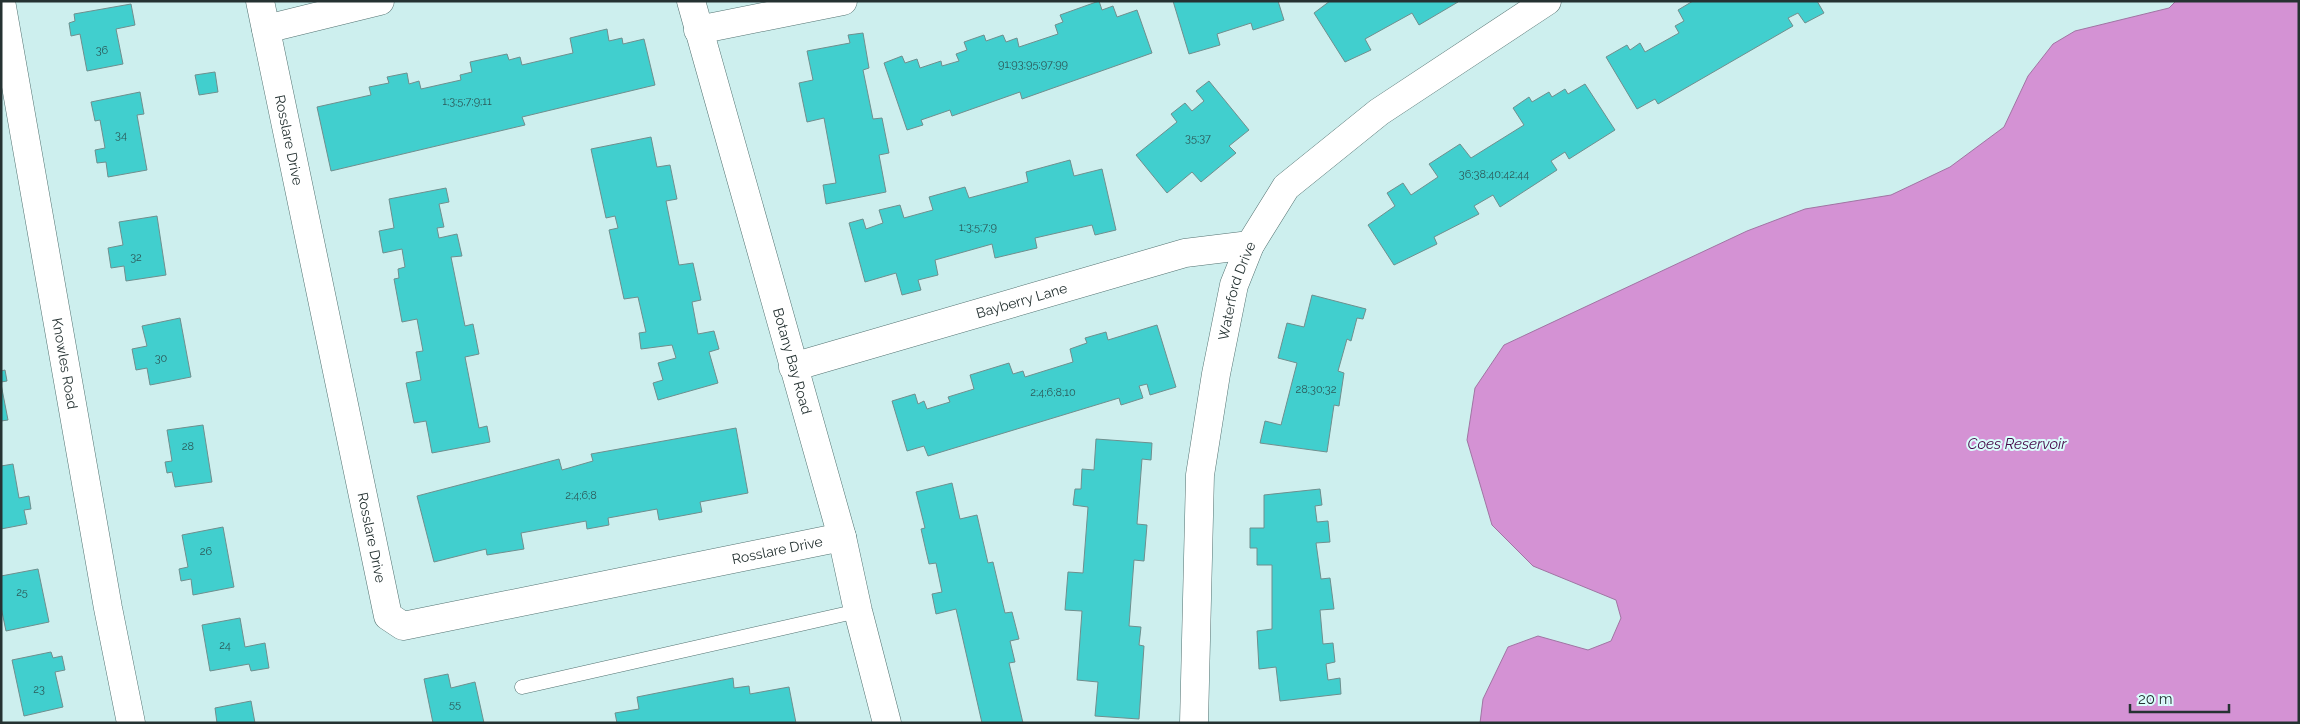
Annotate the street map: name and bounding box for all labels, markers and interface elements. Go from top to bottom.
house number: 36 [96,44,109,57]
house number: 91;93;95;97;99 [998,58,1068,71]
street label: Rosslare Drive [272,93,306,187]
house number: 1;3;5;7;9;11 [442,95,492,108]
house number: 34 [115,129,127,142]
house number: 35;37 [1185,132,1211,145]
house number: 36;38;40;42;44 [1459,168,1529,181]
house number: 1;3;5;7;9 [959,221,997,234]
street label: Waterford Drive [1215,239,1259,342]
house number: 32 [130,251,142,264]
street label: Bayberry Lane [974,280,1069,321]
street label: Botany Bay Road [770,306,815,416]
street label: Knowles Road [49,316,81,410]
house number: 30 [155,352,168,365]
house number: 28;30;32 [1296,383,1337,396]
house number: 2;4;6;8;10 [1030,386,1076,399]
water label: Coes Reservoir [1968,435,2067,453]
house number: 28 [182,440,194,453]
house number: 2;4;6;8 [565,489,597,502]
street label: Rosslare Drive [354,491,389,584]
street label: Rosslare Drive [730,533,824,567]
house number: 26 [200,545,213,558]
house number: 25 [16,586,28,599]
house number: 24 [219,639,231,652]
scale bar [2130,682,2229,714]
house number: 23 [33,683,45,696]
text: 20 m [2138,690,2173,708]
house number: 55 [449,698,461,711]

